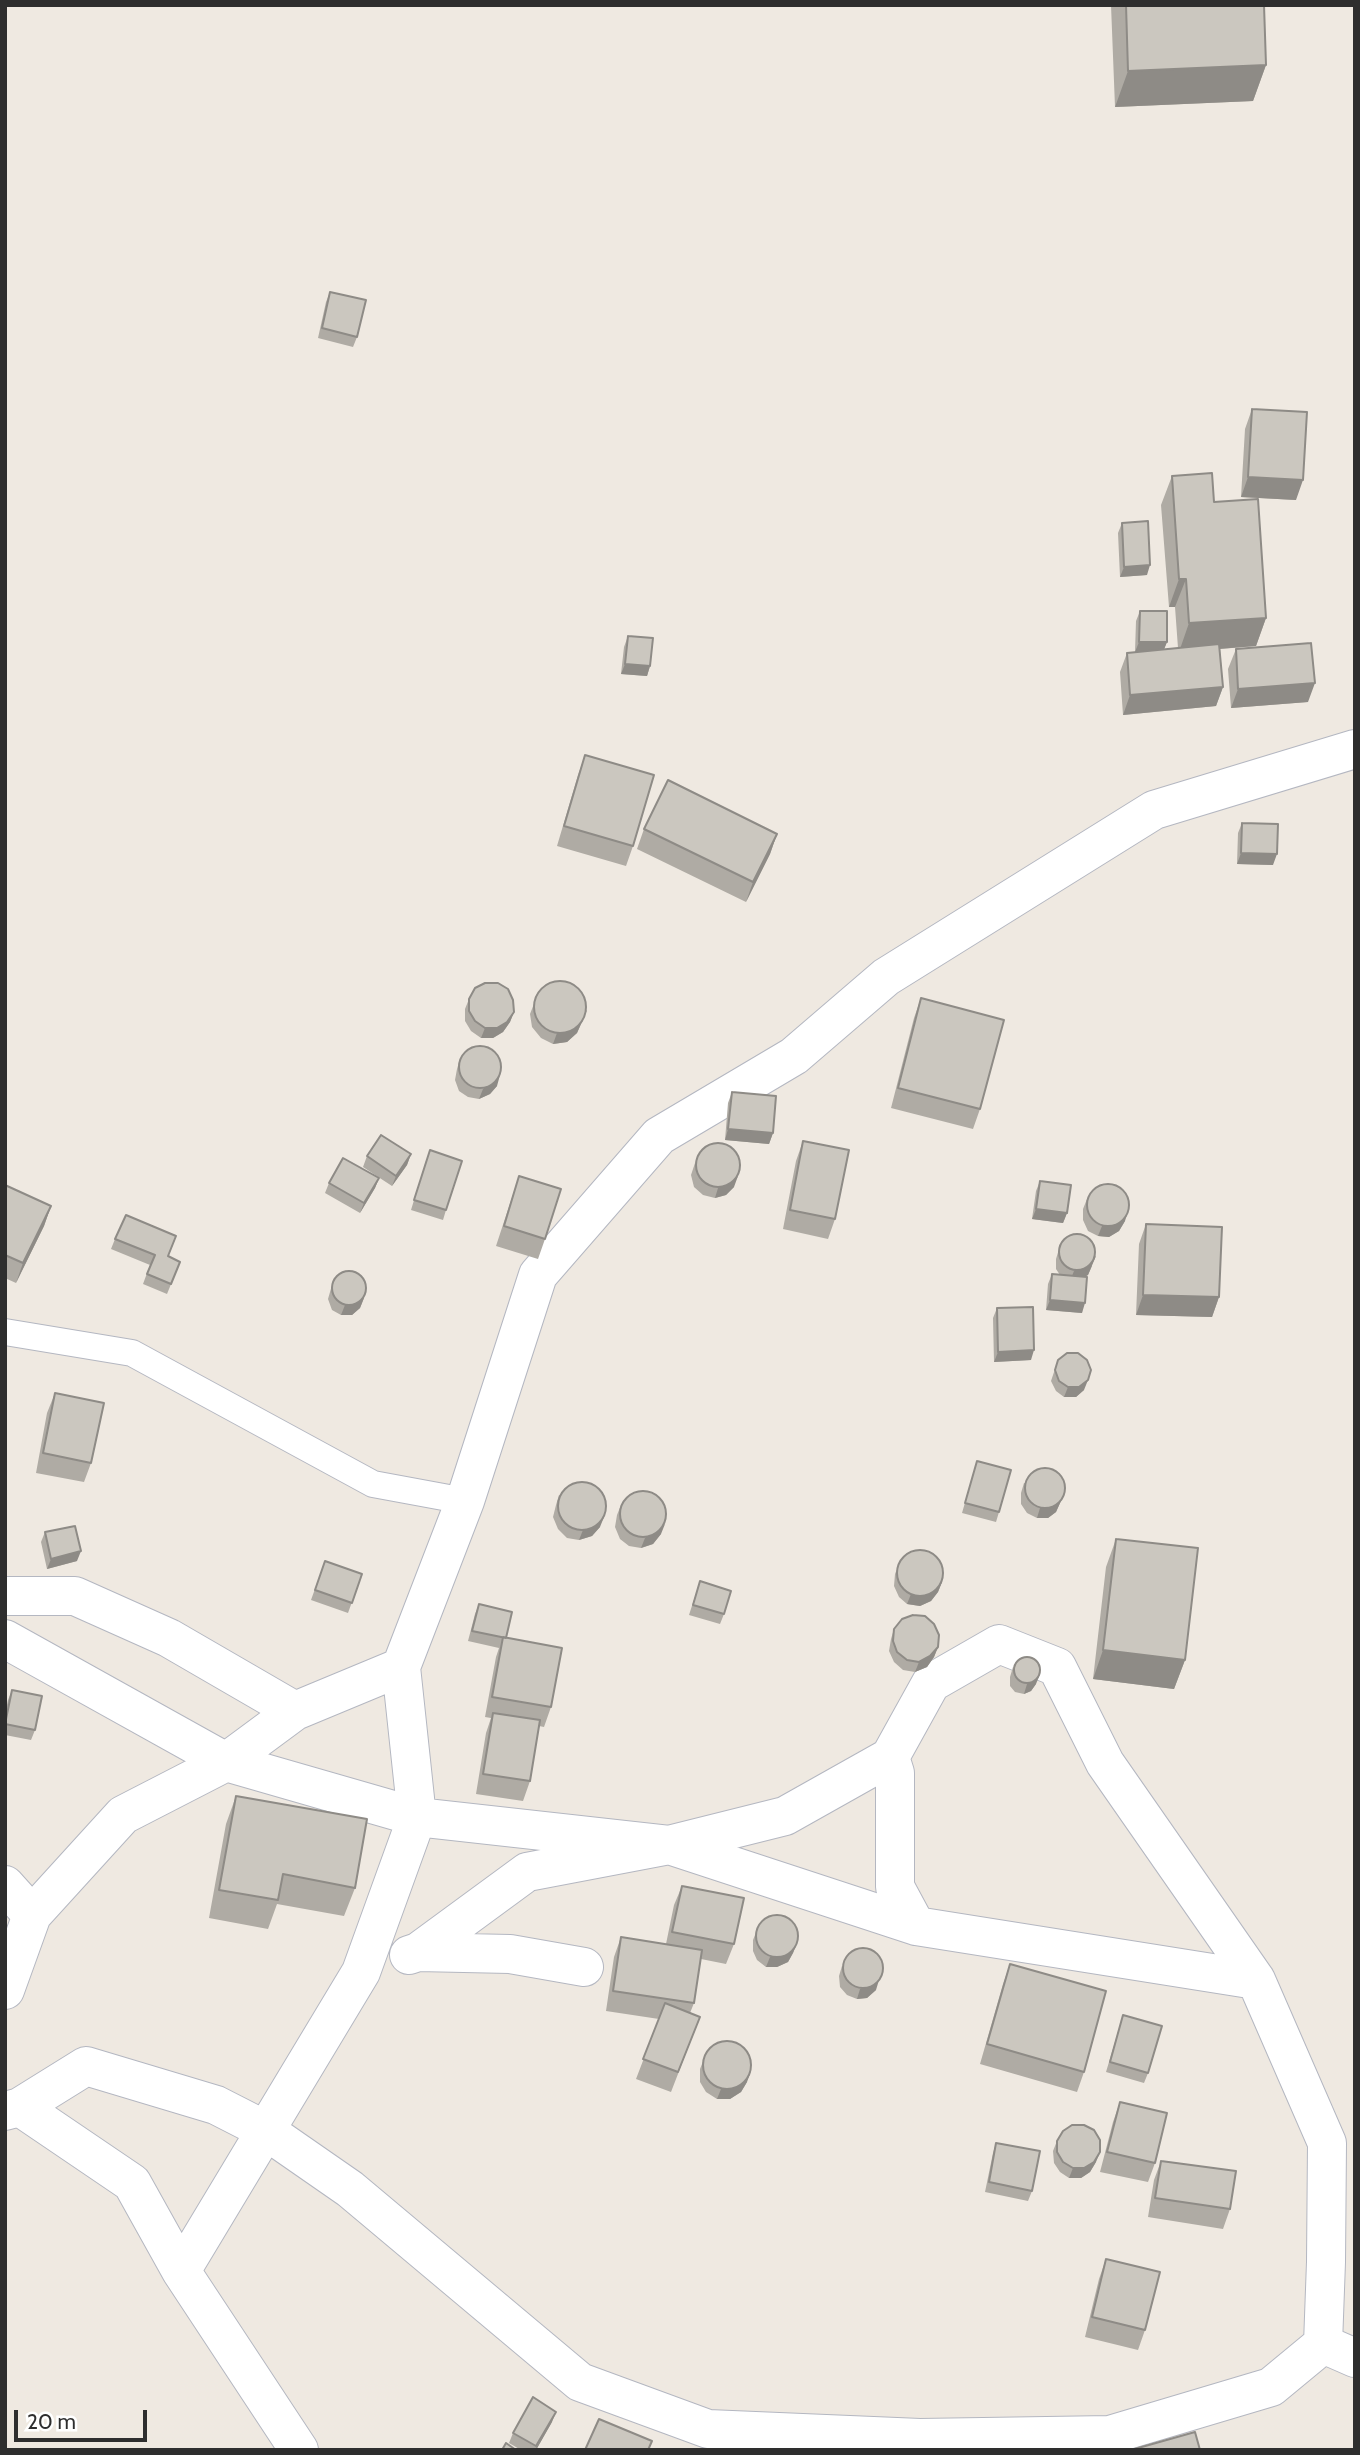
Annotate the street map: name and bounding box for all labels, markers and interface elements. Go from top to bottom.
scale bar [18,2396,150,2440]
text: 20 m [27,2409,76,2434]

